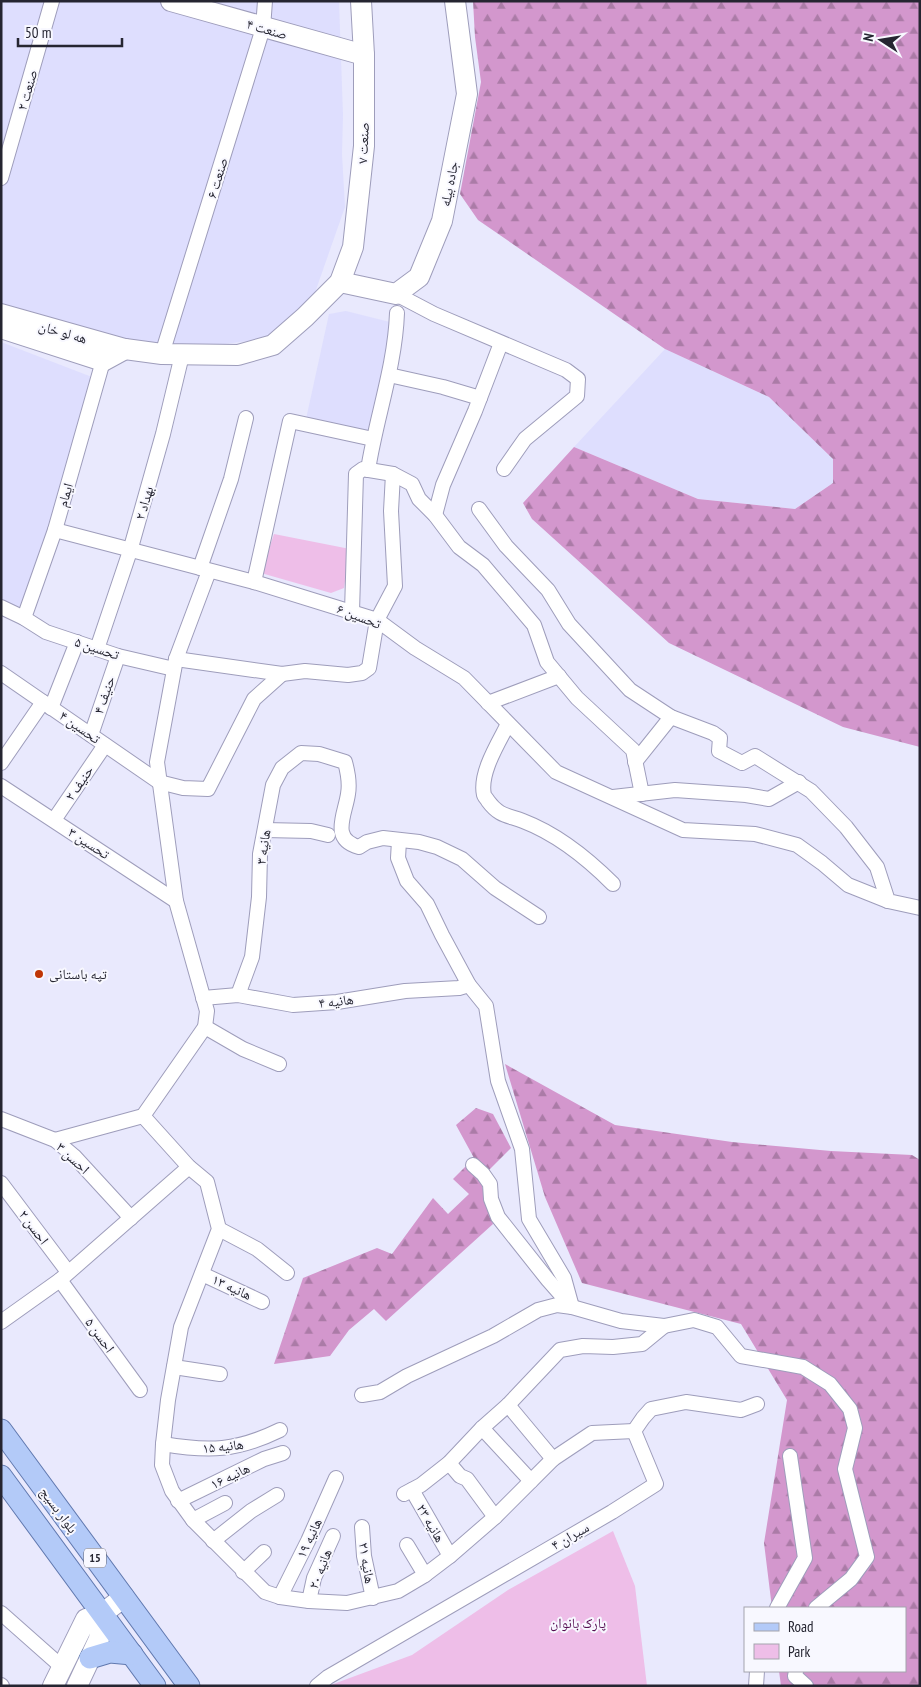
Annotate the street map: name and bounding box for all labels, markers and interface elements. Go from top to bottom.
scale bar [18,15,121,47]
street label: صنعت ۴ [245,15,289,43]
north arrow [856,15,906,65]
text: 50 m [25,23,51,42]
text: N [859,32,878,43]
street label: صنعت ۲ [13,68,41,112]
street label: صنعت ۷ [353,122,373,164]
street label: صنعت ۶ [202,155,232,201]
street label: جاده بیله [436,160,462,208]
street label: هه لو خان [37,317,89,347]
street label: ایمام [53,481,78,509]
street label: بهداد ۲ [131,484,157,522]
street label: تحسین ۶ [334,599,384,633]
street label: تحسین ۵ [72,632,122,664]
street label: حنیف ۴ [89,674,119,716]
street label: تحسین ۴ [56,706,104,748]
street label: حنیف ۲ [61,762,97,804]
street label: تحسین ۳ [65,823,113,863]
street label: هانیه ۳ [252,828,274,866]
place label: تپه باستانی [49,965,107,983]
marker: تپه باستانی [33,968,45,980]
street label: هانیه ۴ [317,990,355,1012]
street label: احسن ۳ [53,1138,93,1178]
street label: احسن ۲ [15,1206,53,1248]
street label: هانیه ۱۳ [209,1270,255,1304]
street label: احسن ۵ [81,1314,119,1356]
street label: هانیه ۱۵ [201,1435,245,1457]
street label: هانیه ۱۶ [207,1459,253,1493]
street label: بلوار بسیج [35,1483,82,1537]
street label: هانیه ۲۳ [413,1501,449,1545]
street label: هانیه ۱۹ [292,1515,326,1561]
street label: سیران ۴ [548,1518,592,1554]
street label: هانیه ۲۱ [355,1541,379,1585]
street label: هانیه ۲۰ [304,1546,336,1592]
road number: 15 [84,1549,106,1568]
legend [744,1607,906,1672]
park label: پارک بانوان [550,1614,606,1632]
text: Road [788,1617,814,1636]
text: Park [788,1642,810,1661]

